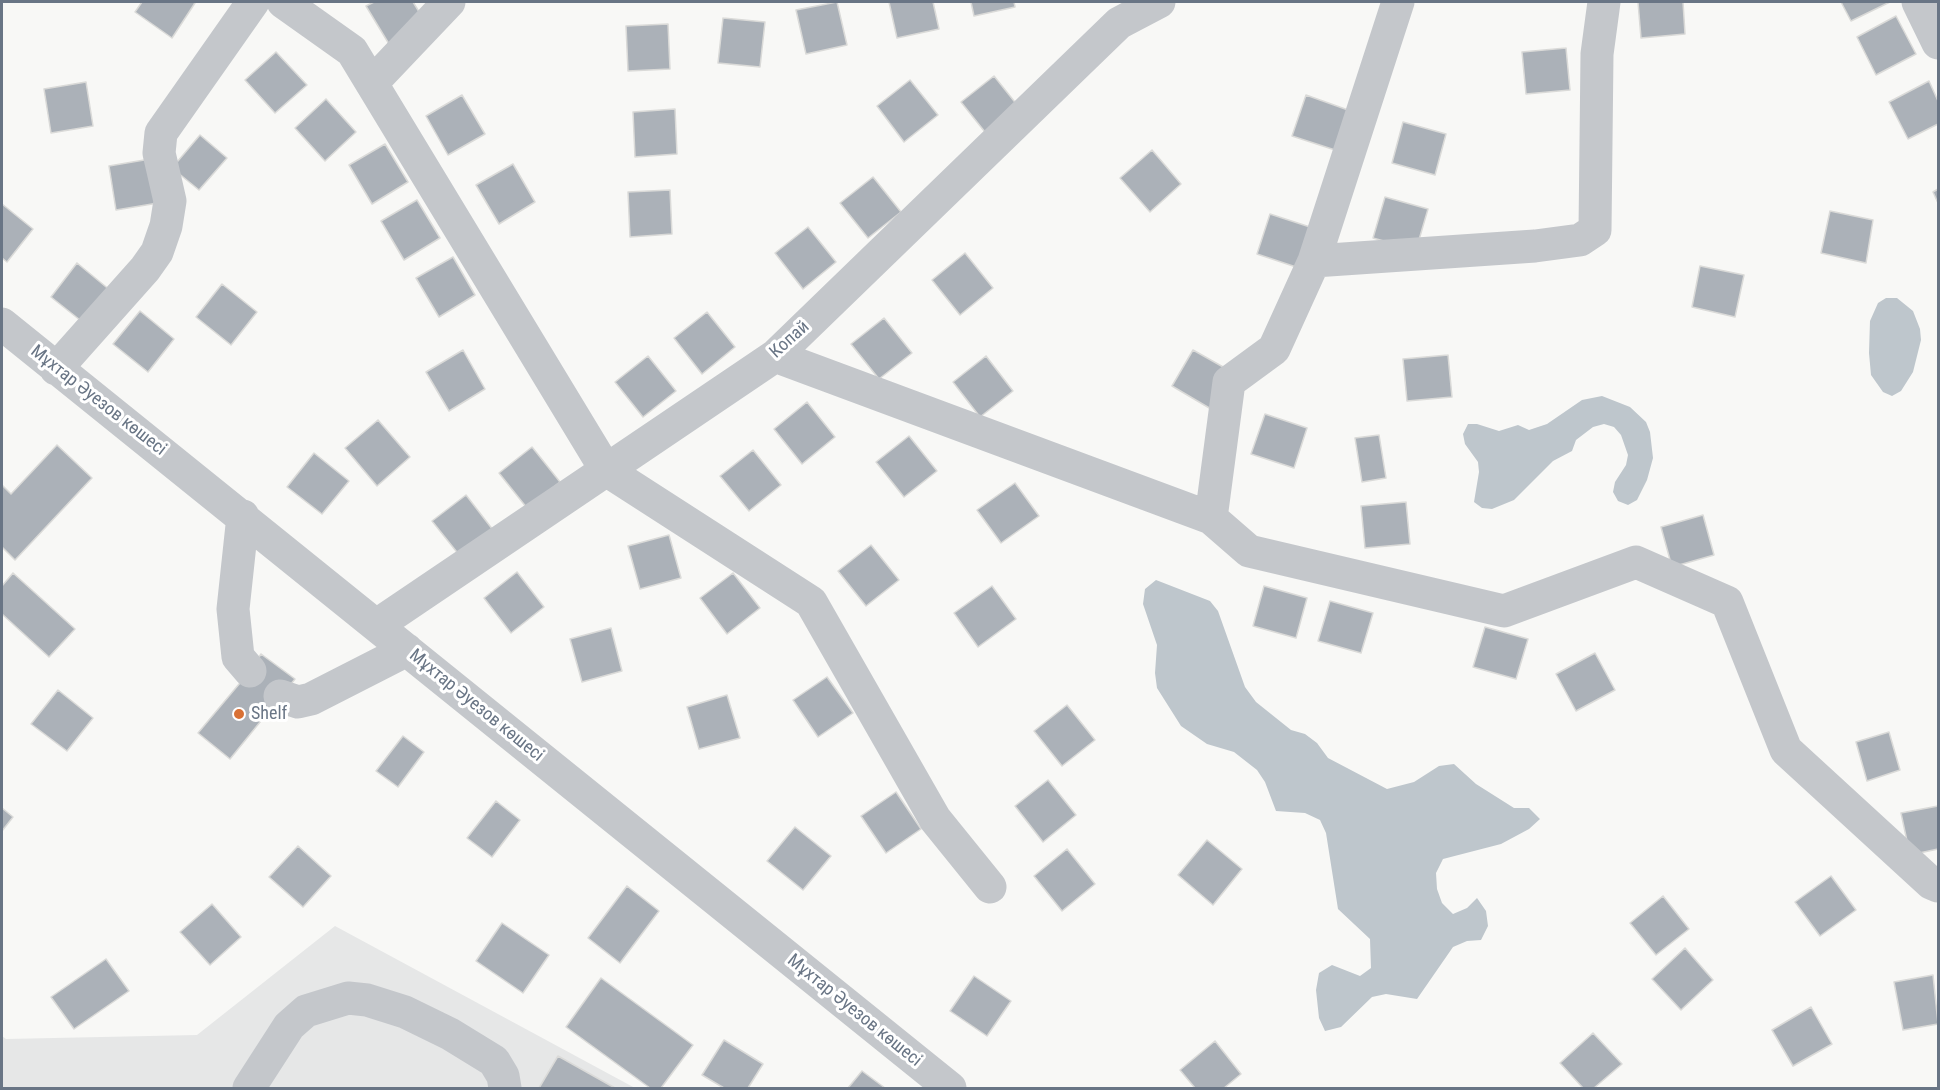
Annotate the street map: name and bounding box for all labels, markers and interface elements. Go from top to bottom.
street label: Копай [766,317,814,363]
street label: Мұхтар Әуезов көшесі [26,341,170,461]
street label: Мұхтар Әуезов көшесі [405,645,547,767]
place label: Shelf [251,703,287,725]
marker: Shelf [232,707,246,721]
street label: Мұхтар Әуезов көшесі [783,950,925,1072]

